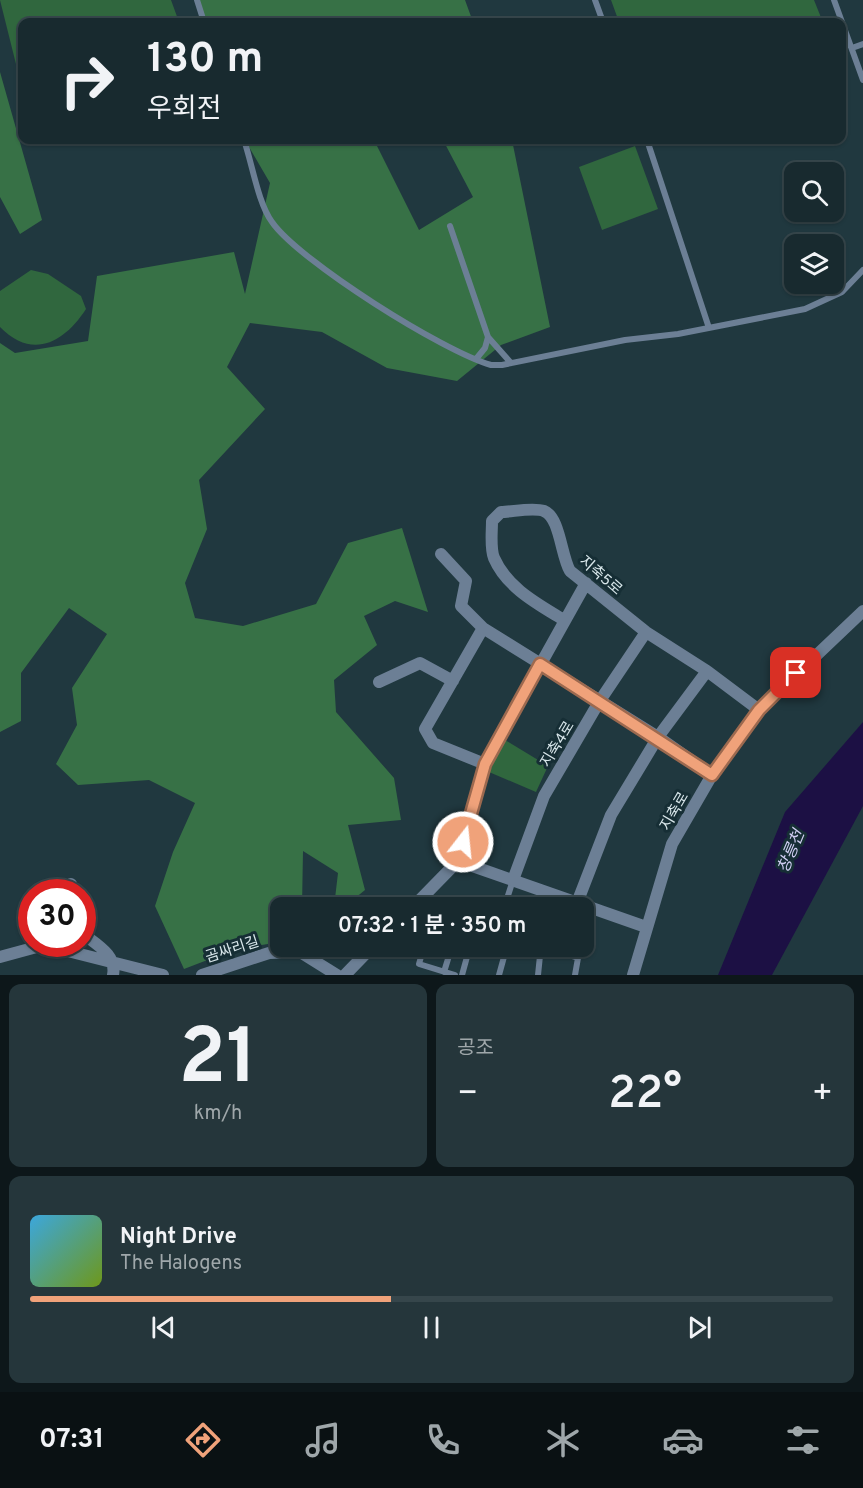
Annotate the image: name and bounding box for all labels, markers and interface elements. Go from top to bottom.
text: 130 m [147,34,263,87]
icon: right [48,42,126,120]
text: 우회전 [147,93,222,127]
map controls [784,162,844,294]
button: search [784,162,844,222]
button: layers [784,234,844,294]
street label: 지축5로 [575,552,625,600]
pin [770,647,821,698]
icon: arrive [779,656,812,689]
street label: 지축4로 [537,718,579,771]
street label: 지축로 [657,789,694,834]
position arrow [431,810,495,874]
water label: 창릉천 [774,825,811,876]
speed limit sign: 30 [18,879,96,957]
text: 07:32 · 1 분 · 350 m [338,913,526,940]
street label: 곰싸리길 [203,933,262,968]
text: 21 [179,1012,257,1111]
text: 공조 [457,1036,494,1062]
text: 22° [608,1067,682,1124]
text: − [457,1074,478,1116]
text: + [812,1074,833,1116]
text: km/h [194,1101,242,1127]
text: Night Drive [120,1224,237,1251]
text: The Halogens [120,1251,242,1277]
icon: previous [147,1311,180,1344]
icon: pause [415,1311,448,1344]
icon: next [683,1311,716,1344]
icon: directions [182,1419,224,1461]
icon: music [302,1419,344,1461]
icon: phone [422,1419,464,1461]
icon: climate [542,1419,584,1461]
icon: car [662,1419,704,1461]
icon: filters [782,1419,824,1461]
text: 07:31 [39,1423,104,1457]

